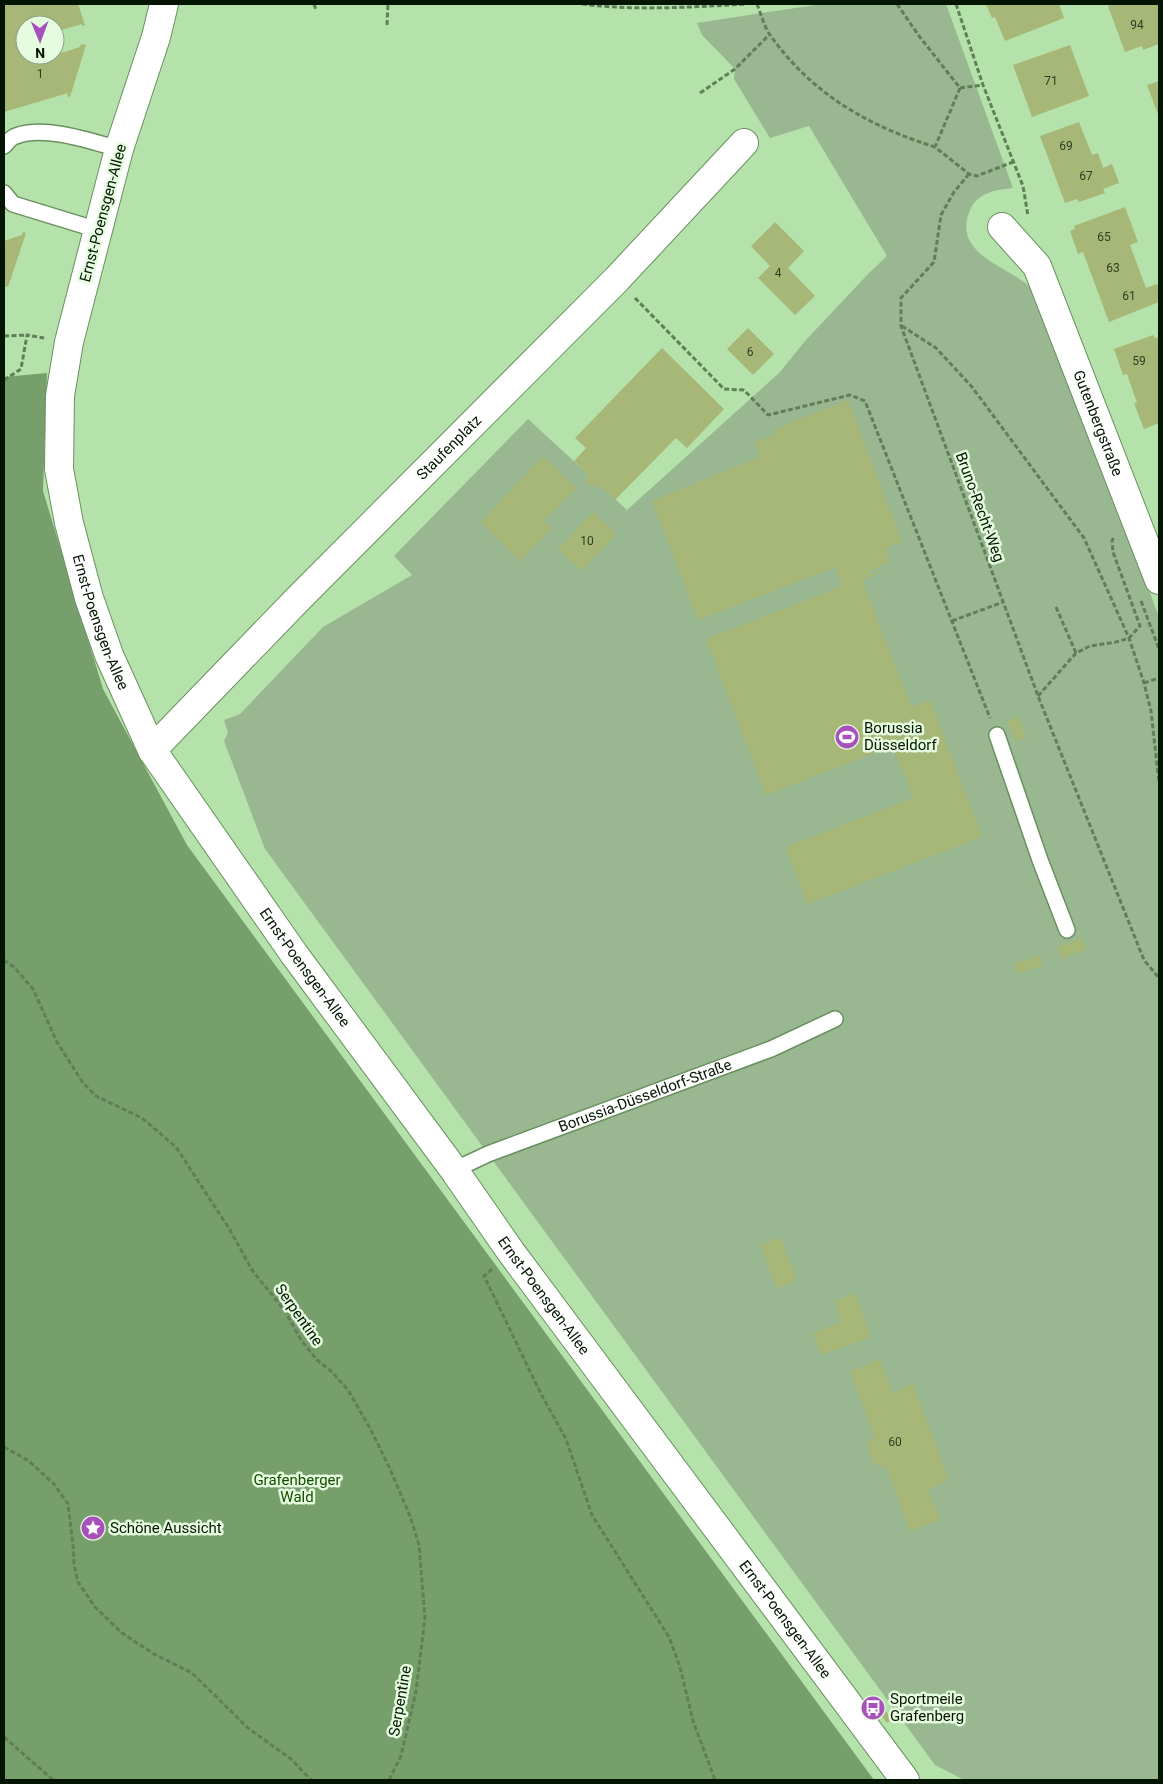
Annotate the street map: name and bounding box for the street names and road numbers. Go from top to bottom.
street label: Ernst-Poensgen-Allee [76,142,130,284]
street label: Gutenbergstraße [1069,368,1127,479]
street label: Staufenplatz [413,411,485,484]
street label: Bruno-Recht-Weg [952,450,1008,564]
street label: Ernst-Poensgen-Allee [69,552,133,693]
street label: Ernst-Poensgen-Allee [256,904,354,1030]
street label: Borussia-Düsseldorf-Straße [556,1055,734,1136]
street label: Ernst-Poensgen-Allee [494,1233,593,1358]
street label: Serpentine [271,1281,327,1349]
street label: Ernst-Poensgen-Allee [735,1557,835,1682]
street label: Serpentine [385,1664,415,1738]

